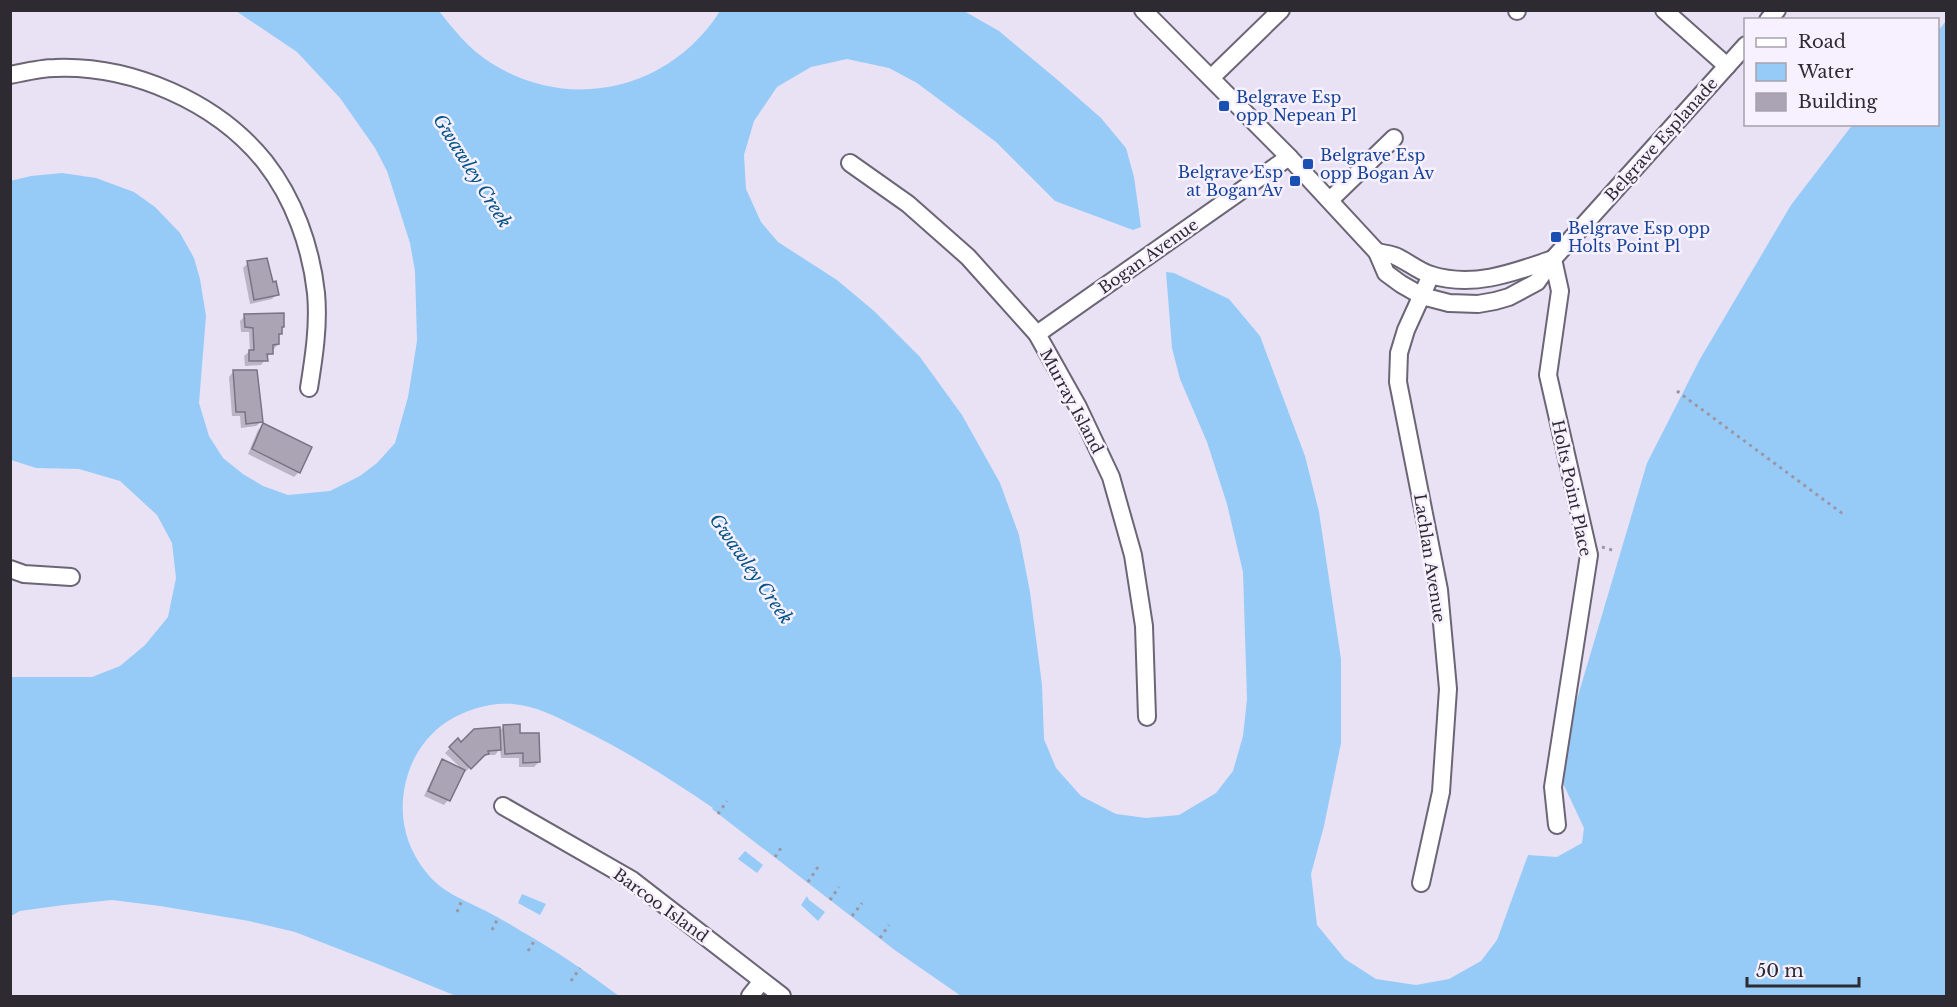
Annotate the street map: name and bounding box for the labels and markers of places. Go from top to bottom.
place label: Belgrave Esp opp Nepean Pl [1236,87,1357,125]
marker: Belgrave Esp opp Nepean Pl [1217,99,1231,113]
place label: Belgrave Esp opp Bogan Av [1320,145,1434,183]
marker: Belgrave Esp opp Bogan Av [1301,157,1315,171]
place label: Belgrave Esp at Bogan Av [1178,162,1283,200]
marker: Belgrave Esp at Bogan Av [1288,174,1302,188]
place label: Belgrave Esp opp Holts Point Pl [1568,218,1710,256]
marker: Belgrave Esp opp Holts Point Pl [1549,230,1563,244]

